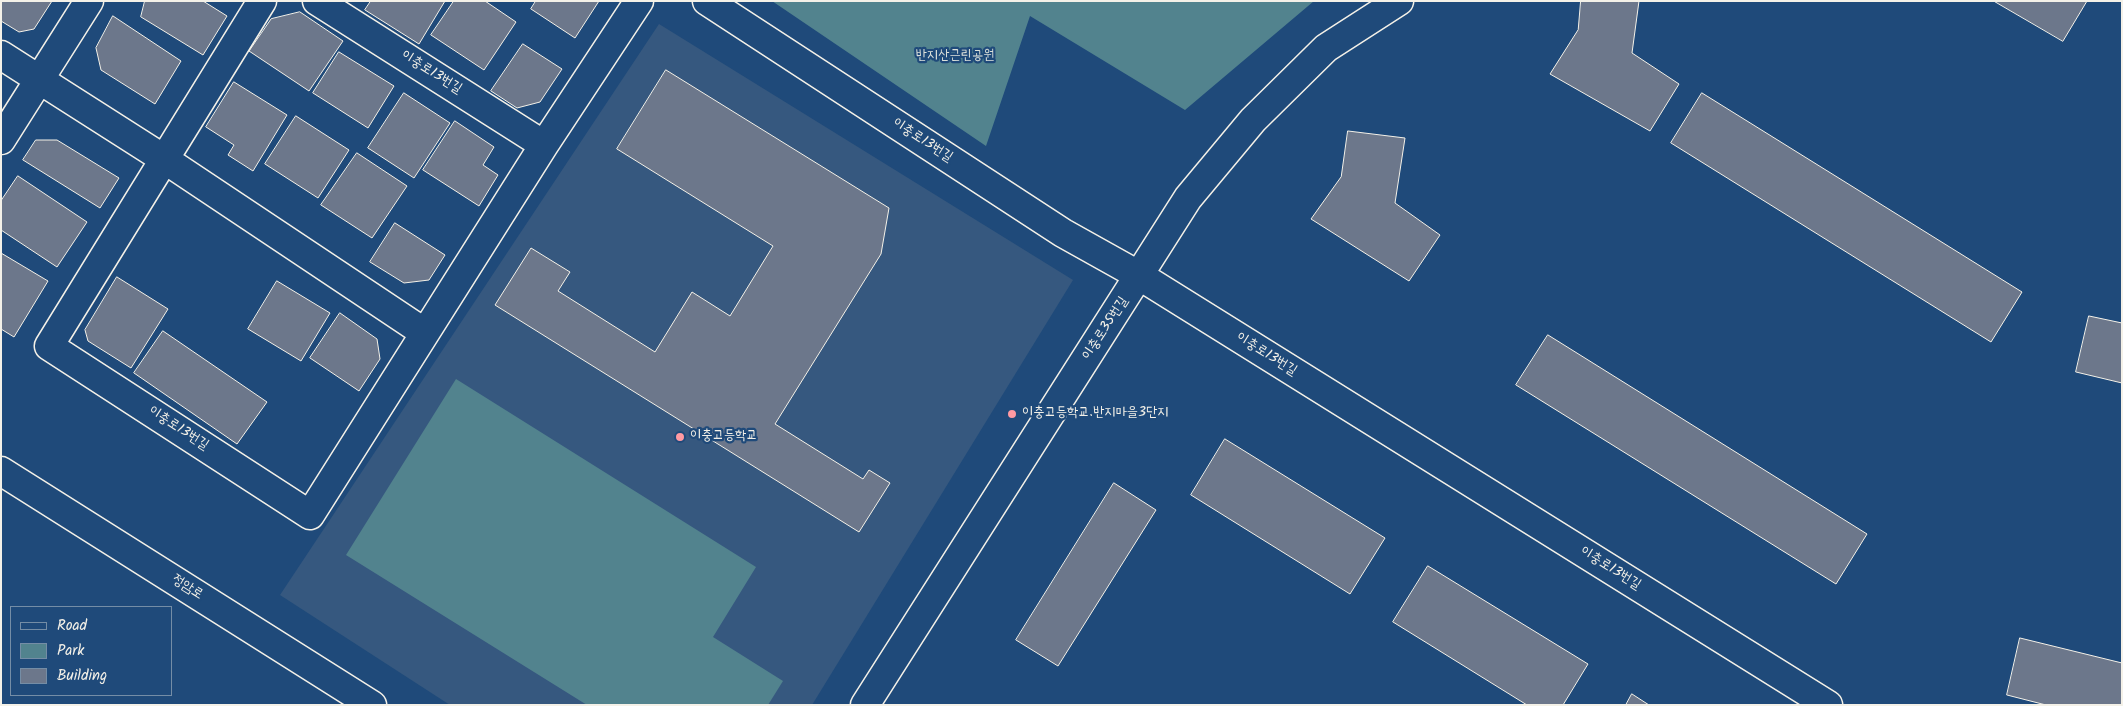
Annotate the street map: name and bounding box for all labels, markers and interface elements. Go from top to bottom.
street label: 이충로13번길 [397,48,465,98]
park label: 반지산근린공원 [916,49,994,65]
street label: 이충로13번길 [889,115,955,167]
street label: 이충로35번길 [1079,294,1133,364]
street label: 이충로13번길 [1232,330,1300,380]
street label: 이충로13번길 [145,403,211,455]
place label: 이충고등학교.반지마을3단지 [1022,406,1168,422]
marker: 이충고등학교.반지마을3단지 [1006,408,1018,420]
place label: 이충고등학교 [690,429,758,445]
marker: 이충고등학교 [674,431,686,443]
street label: 이충로13번길 [1576,544,1644,594]
street label: 정암로 [168,572,206,604]
legend [10,606,172,696]
text: Road [57,614,87,638]
text: Park [57,639,84,663]
text: Building [57,664,107,688]

